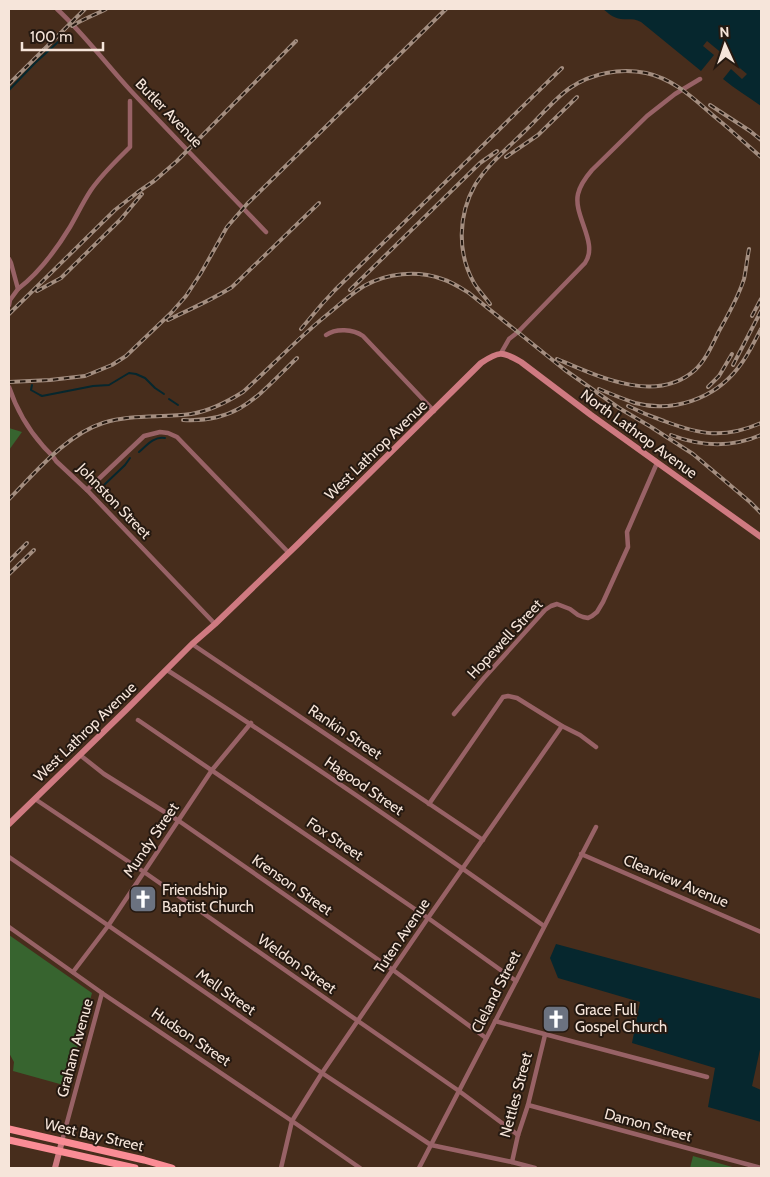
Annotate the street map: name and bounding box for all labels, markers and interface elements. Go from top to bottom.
scale bar [22,20,104,52]
north arrow [700,20,750,70]
text: N [719,23,730,41]
text: 100 m [30,28,72,46]
street label: Butler Avenue [132,75,206,151]
street label: North Lathrop Avenue [577,386,701,483]
street label: West Lathrop Avenue [321,396,431,504]
street label: Johnston Street [73,459,155,543]
street label: Hopewell Street [464,596,546,682]
street label: West Lathrop Avenue [30,678,140,786]
street label: Rankin Street [305,701,385,763]
street label: Hagood Street [321,753,407,819]
street label: Mundy Street [119,799,183,881]
street label: Fox Street [303,814,367,864]
street label: Krenson Street [248,851,336,919]
street label: Clearview Avenue [621,851,732,911]
place label: Friendship Baptist Church [162,881,254,916]
church icon: Friendship Baptist Church [128,884,158,914]
street label: Tuten Avenue [370,895,434,977]
street label: Weldon Street [254,930,340,998]
street label: Cleland Street [468,948,524,1036]
street label: Mell Street [193,965,259,1019]
street label: Graham Avenue [53,996,97,1099]
place label: Grace Full Gospel Church [575,1001,667,1036]
street label: Hudson Street [148,1004,234,1070]
church icon: Grace Full Gospel Church [541,1004,571,1034]
street label: Nettles Street [496,1050,536,1140]
street label: Damon Street [602,1105,694,1145]
street label: West Bay Street [43,1115,145,1155]

